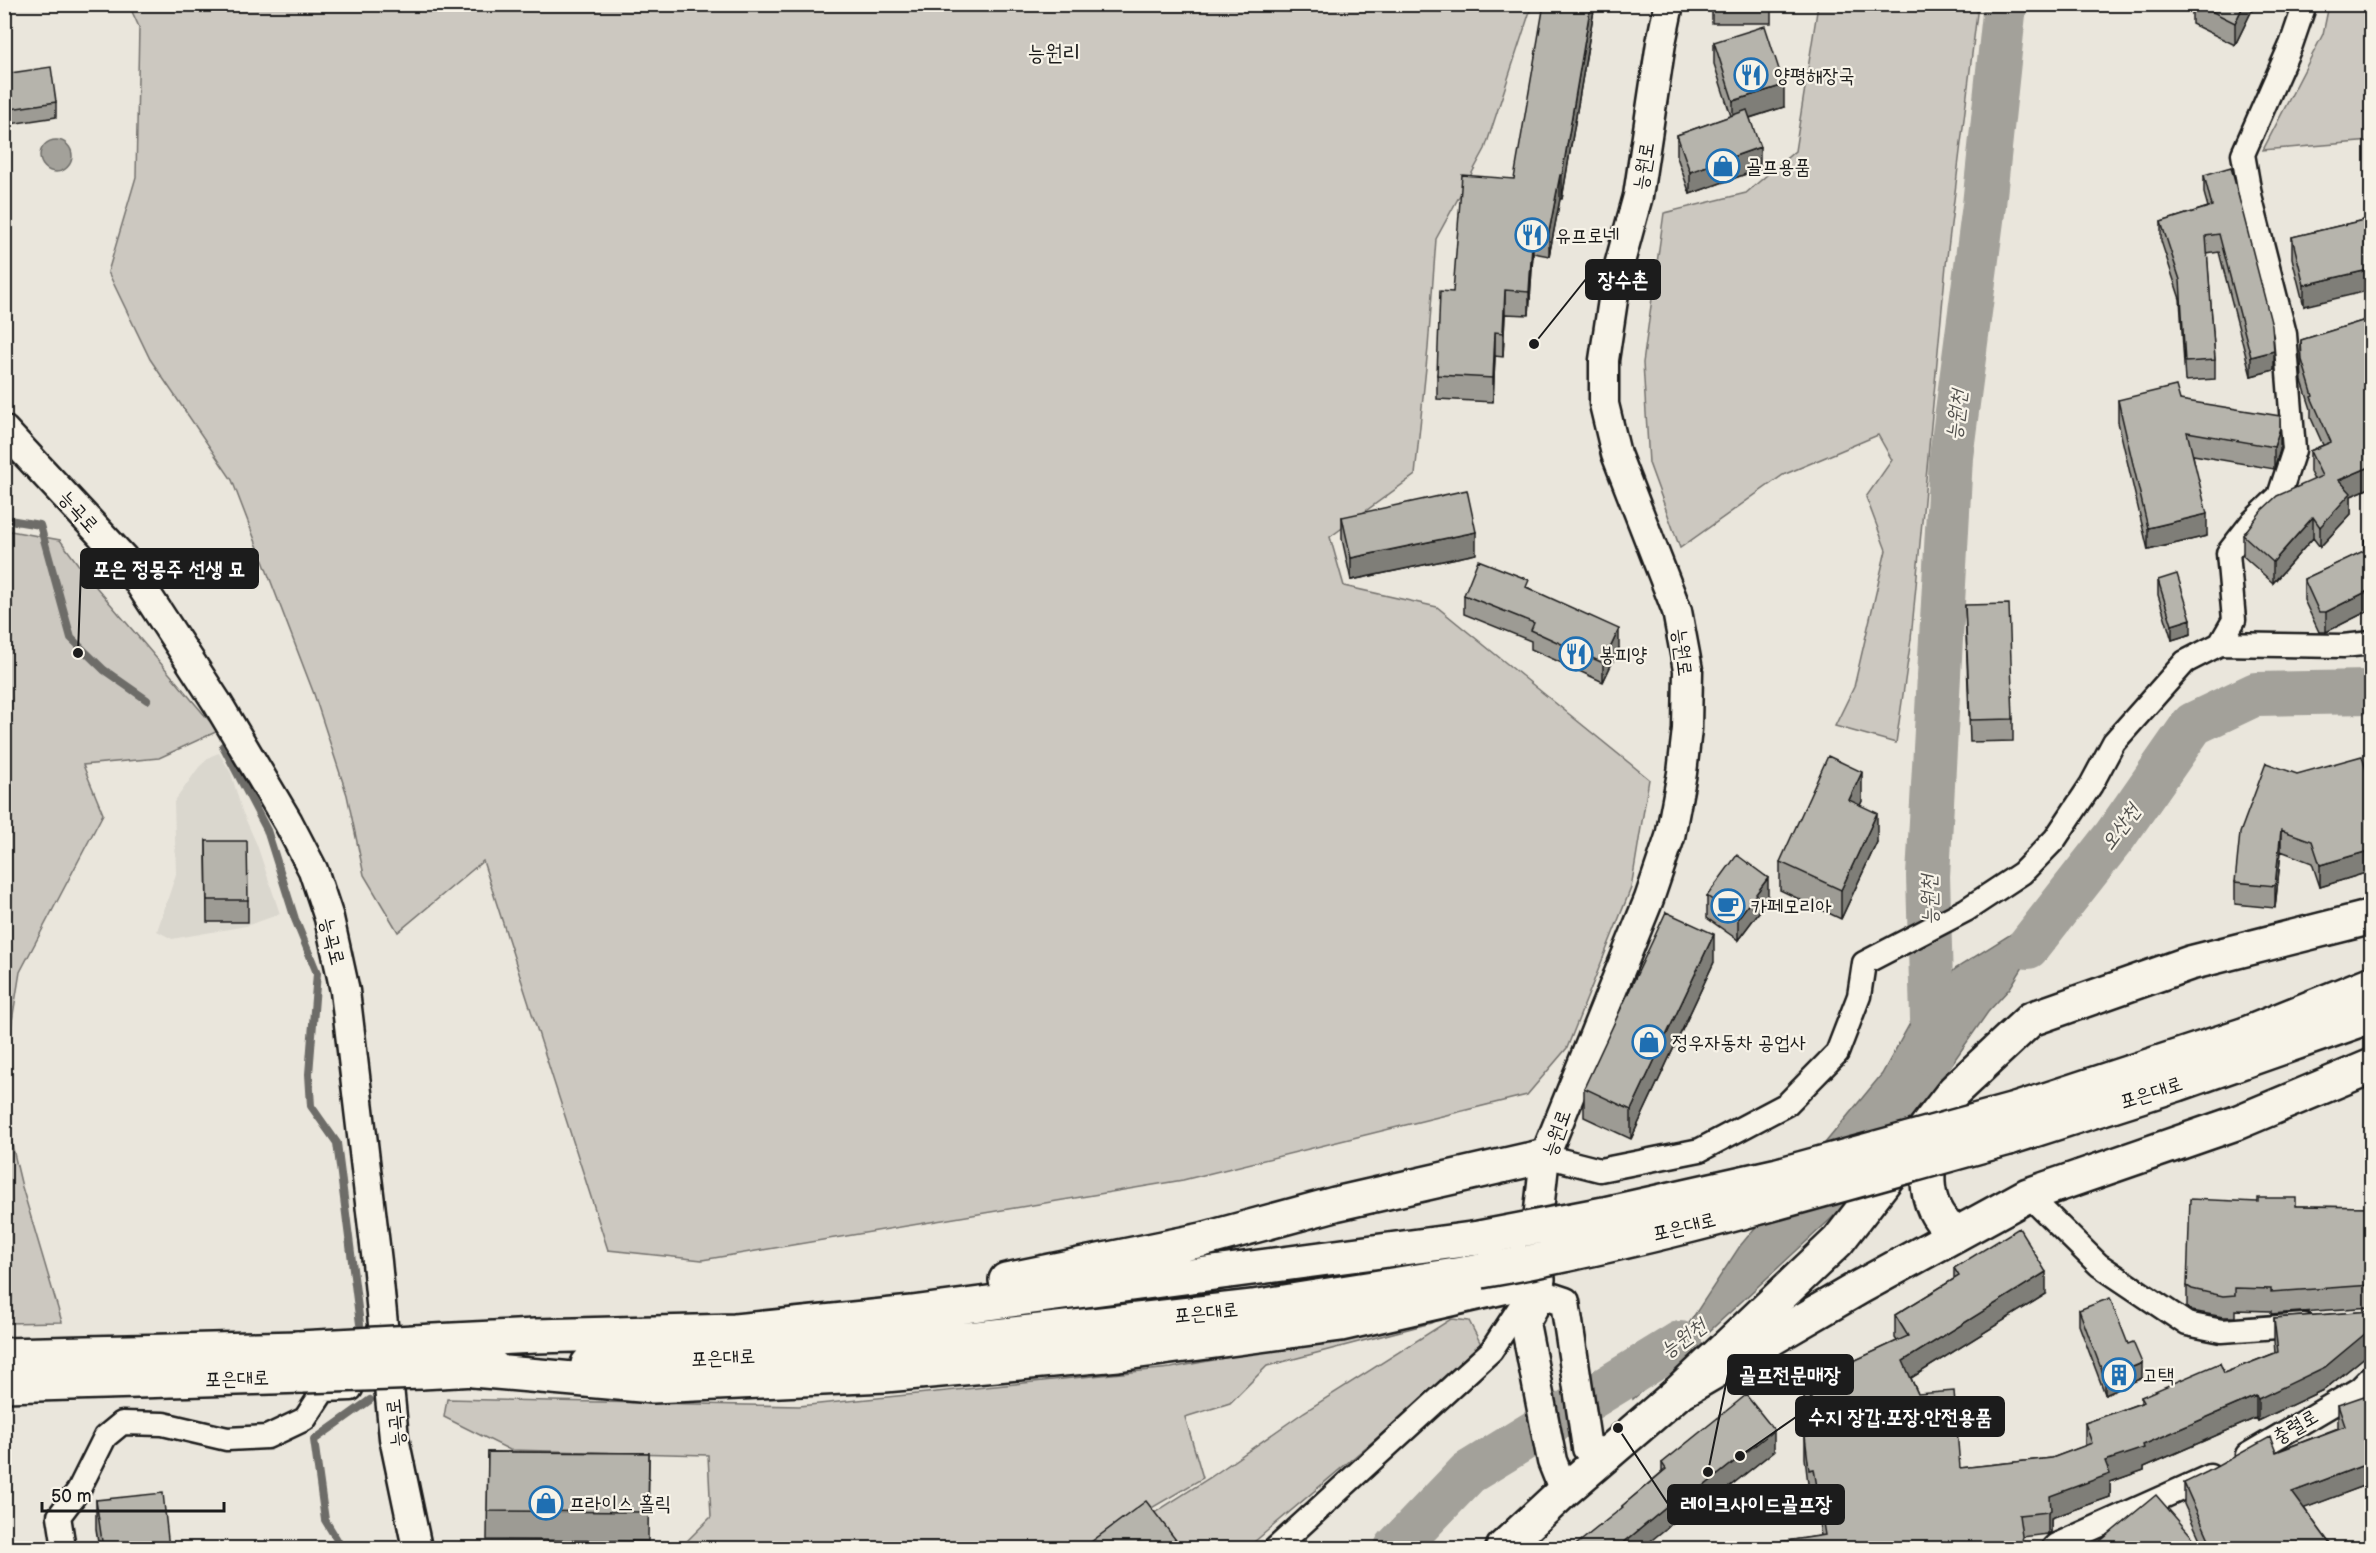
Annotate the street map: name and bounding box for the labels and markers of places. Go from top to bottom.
restaurant icon: 양평해장국 [1733,57,1769,93]
place label: 양평해장국 [1774,64,1854,88]
shop icon: 골프용품 [1705,148,1741,184]
place label: 골프용품 [1746,155,1810,179]
restaurant icon: 유프로네 [1514,217,1550,253]
place label: 유프로네 [1555,224,1619,248]
callout: 장수촌 [1586,260,1660,299]
callout: 포은 정몽주 선생 묘 [81,549,258,588]
restaurant icon: 봉피양 [1558,636,1594,672]
place label: 봉피양 [1599,643,1647,667]
cafe icon: 카페모리아 [1710,888,1746,924]
place label: 카페모리아 [1751,895,1831,919]
shop icon: 정우자동차 공업사 [1631,1024,1667,1060]
place label: 정우자동차 공업사 [1672,1031,1806,1055]
callout: 골프전문매장 [1728,1355,1853,1394]
building icon: 고택 [2101,1357,2137,1393]
place label: 고택 [2142,1364,2174,1388]
callout: 수지 장갑.포장.안전용품 [1796,1397,2004,1436]
shop icon: 프라이스 홀릭 [528,1485,564,1521]
callout: 레이크사이드골프장 [1668,1485,1844,1524]
place label: 프라이스 홀릭 [569,1492,671,1516]

